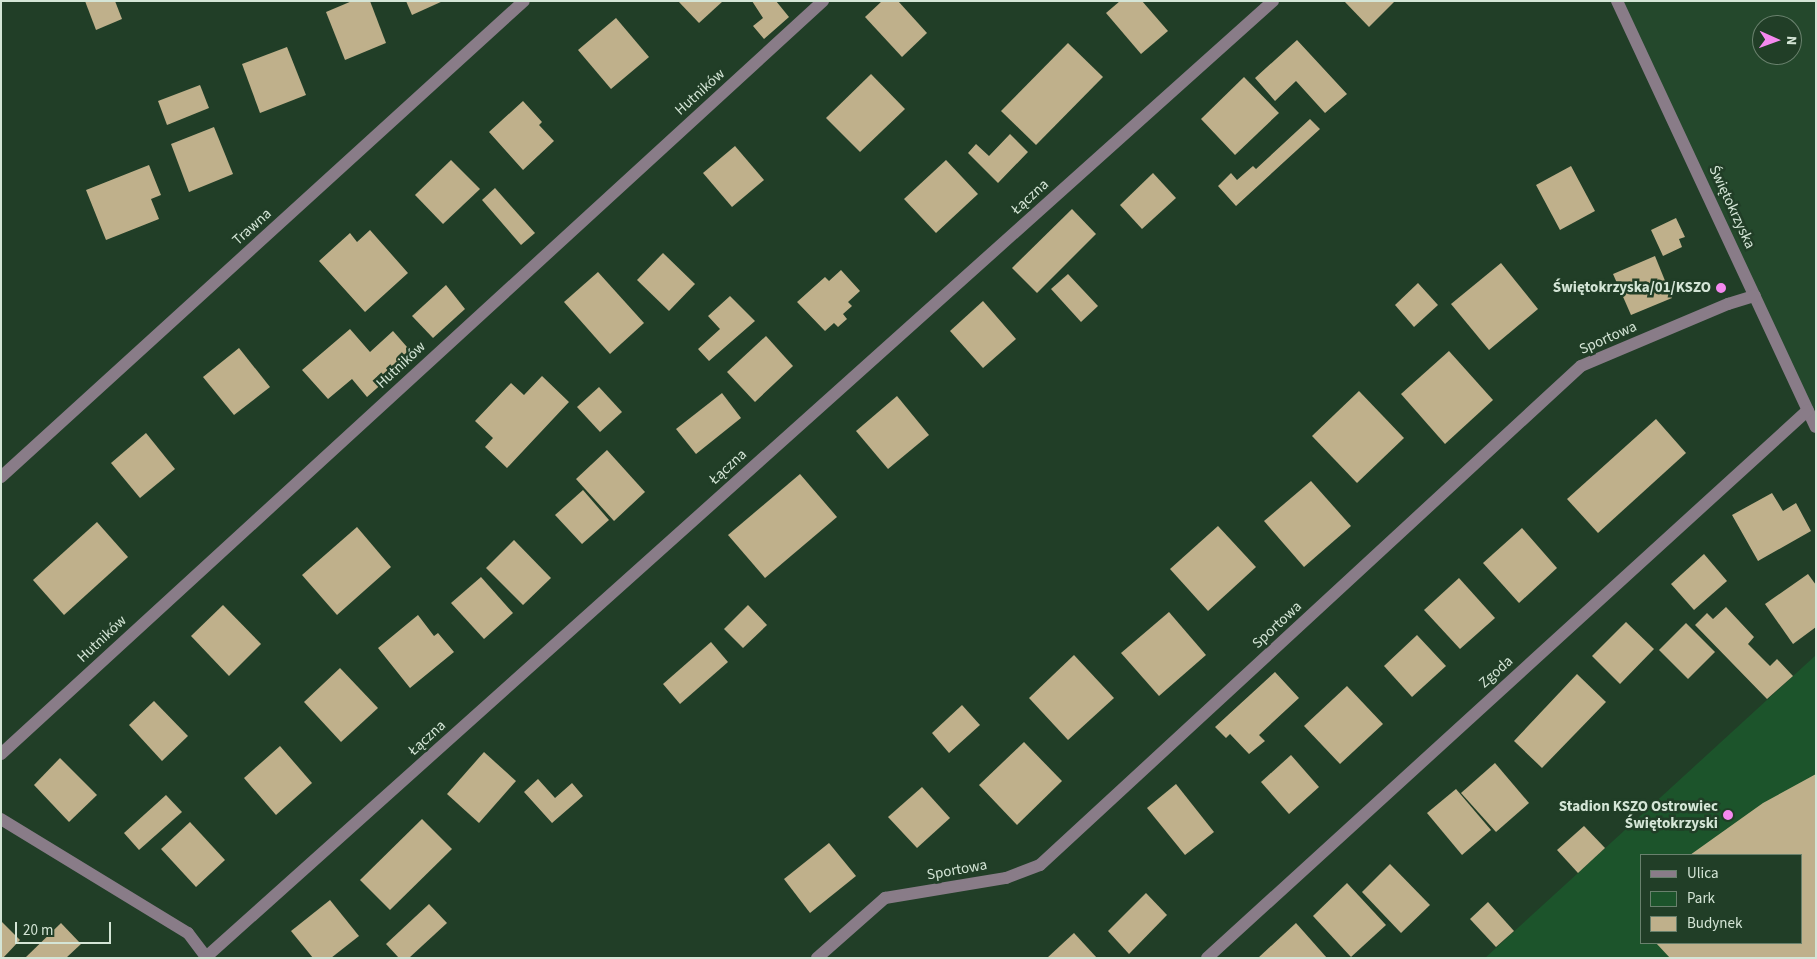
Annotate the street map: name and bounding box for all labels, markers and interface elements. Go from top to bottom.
north arrow [1752,15,1802,65]
text: N [1781,35,1801,45]
street label: Hutników [671,65,729,119]
street label: Świętokrzyska [1705,163,1759,251]
street label: Łączna [1008,176,1052,218]
street label: Trawna [229,205,275,249]
place label: Świętokrzyska/01/KSZO [1553,279,1711,297]
marker: Świętokrzyska/01/KSZO [1715,282,1727,294]
street label: Sportowa [1577,317,1639,359]
street label: Hutników [373,338,429,392]
street label: Łączna [706,446,750,488]
street label: Sportowa [1249,598,1305,652]
street label: Hutników [74,612,130,666]
street label: Zgoda [1475,652,1517,692]
street label: Łączna [405,717,449,759]
place label: Stadion KSZO Ostrowiec Świętokrzyski [1559,797,1718,832]
marker: Stadion KSZO Ostrowiec Świętokrzyski [1722,809,1734,821]
legend [1640,854,1802,944]
street label: Sportowa [925,856,989,884]
text: Ulica [1687,863,1718,884]
text: Park [1687,888,1715,909]
scale bar [18,912,114,944]
text: Budynek [1687,913,1742,934]
text: 20 m [23,920,53,941]

